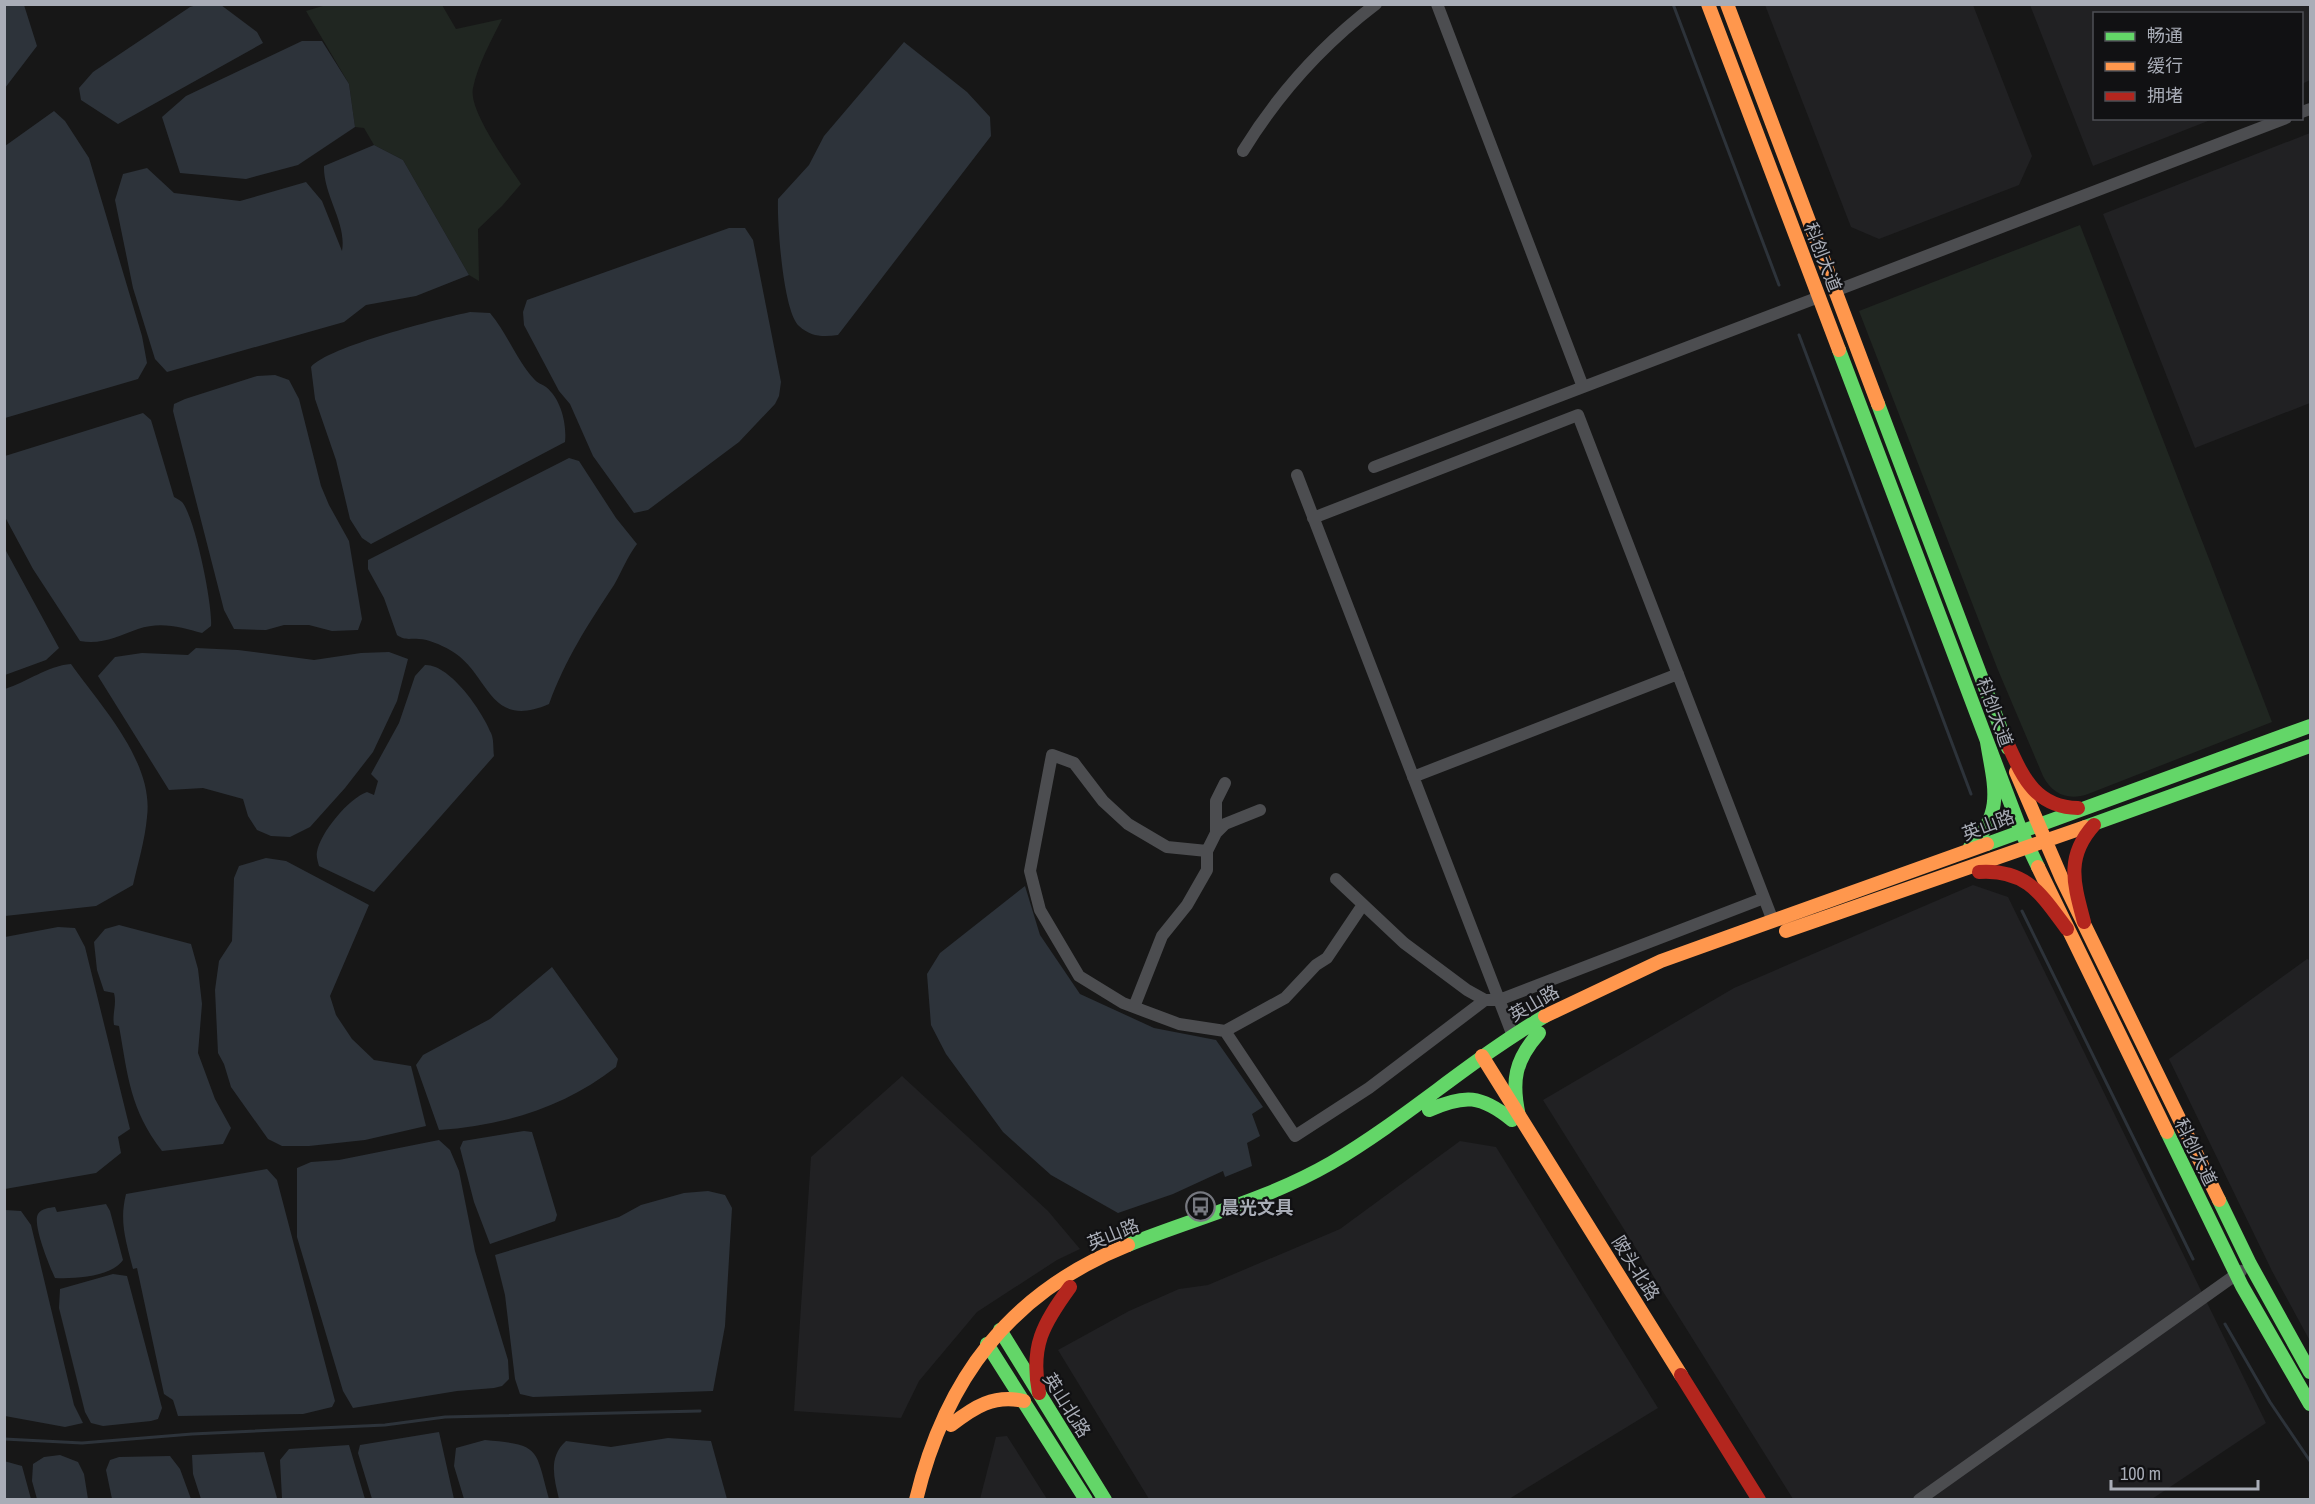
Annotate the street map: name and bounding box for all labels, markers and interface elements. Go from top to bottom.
legend [2093,12,2303,120]
text: 畅通 [2147,23,2183,48]
text: 缓行 [2147,53,2183,78]
text: 拥堵 [2147,83,2183,108]
street label: 科创大道 [1798,219,1848,295]
street label: 科创大道 [1971,674,2019,750]
street label: 英山路 [1958,804,2018,846]
street label: 英山路 [1504,979,1564,1027]
street label: 科创大道 [2169,1114,2223,1190]
bus stop icon: 晨光文具 [1184,1191,1216,1223]
place label: 晨光文具 [1221,1195,1293,1220]
street label: 英山路 [1083,1212,1143,1256]
street label: 陂头北路 [1606,1231,1666,1305]
street label: 英山北路 [1037,1368,1097,1442]
scale bar [2111,1453,2258,1491]
text: 100 m [2120,1461,2161,1486]

